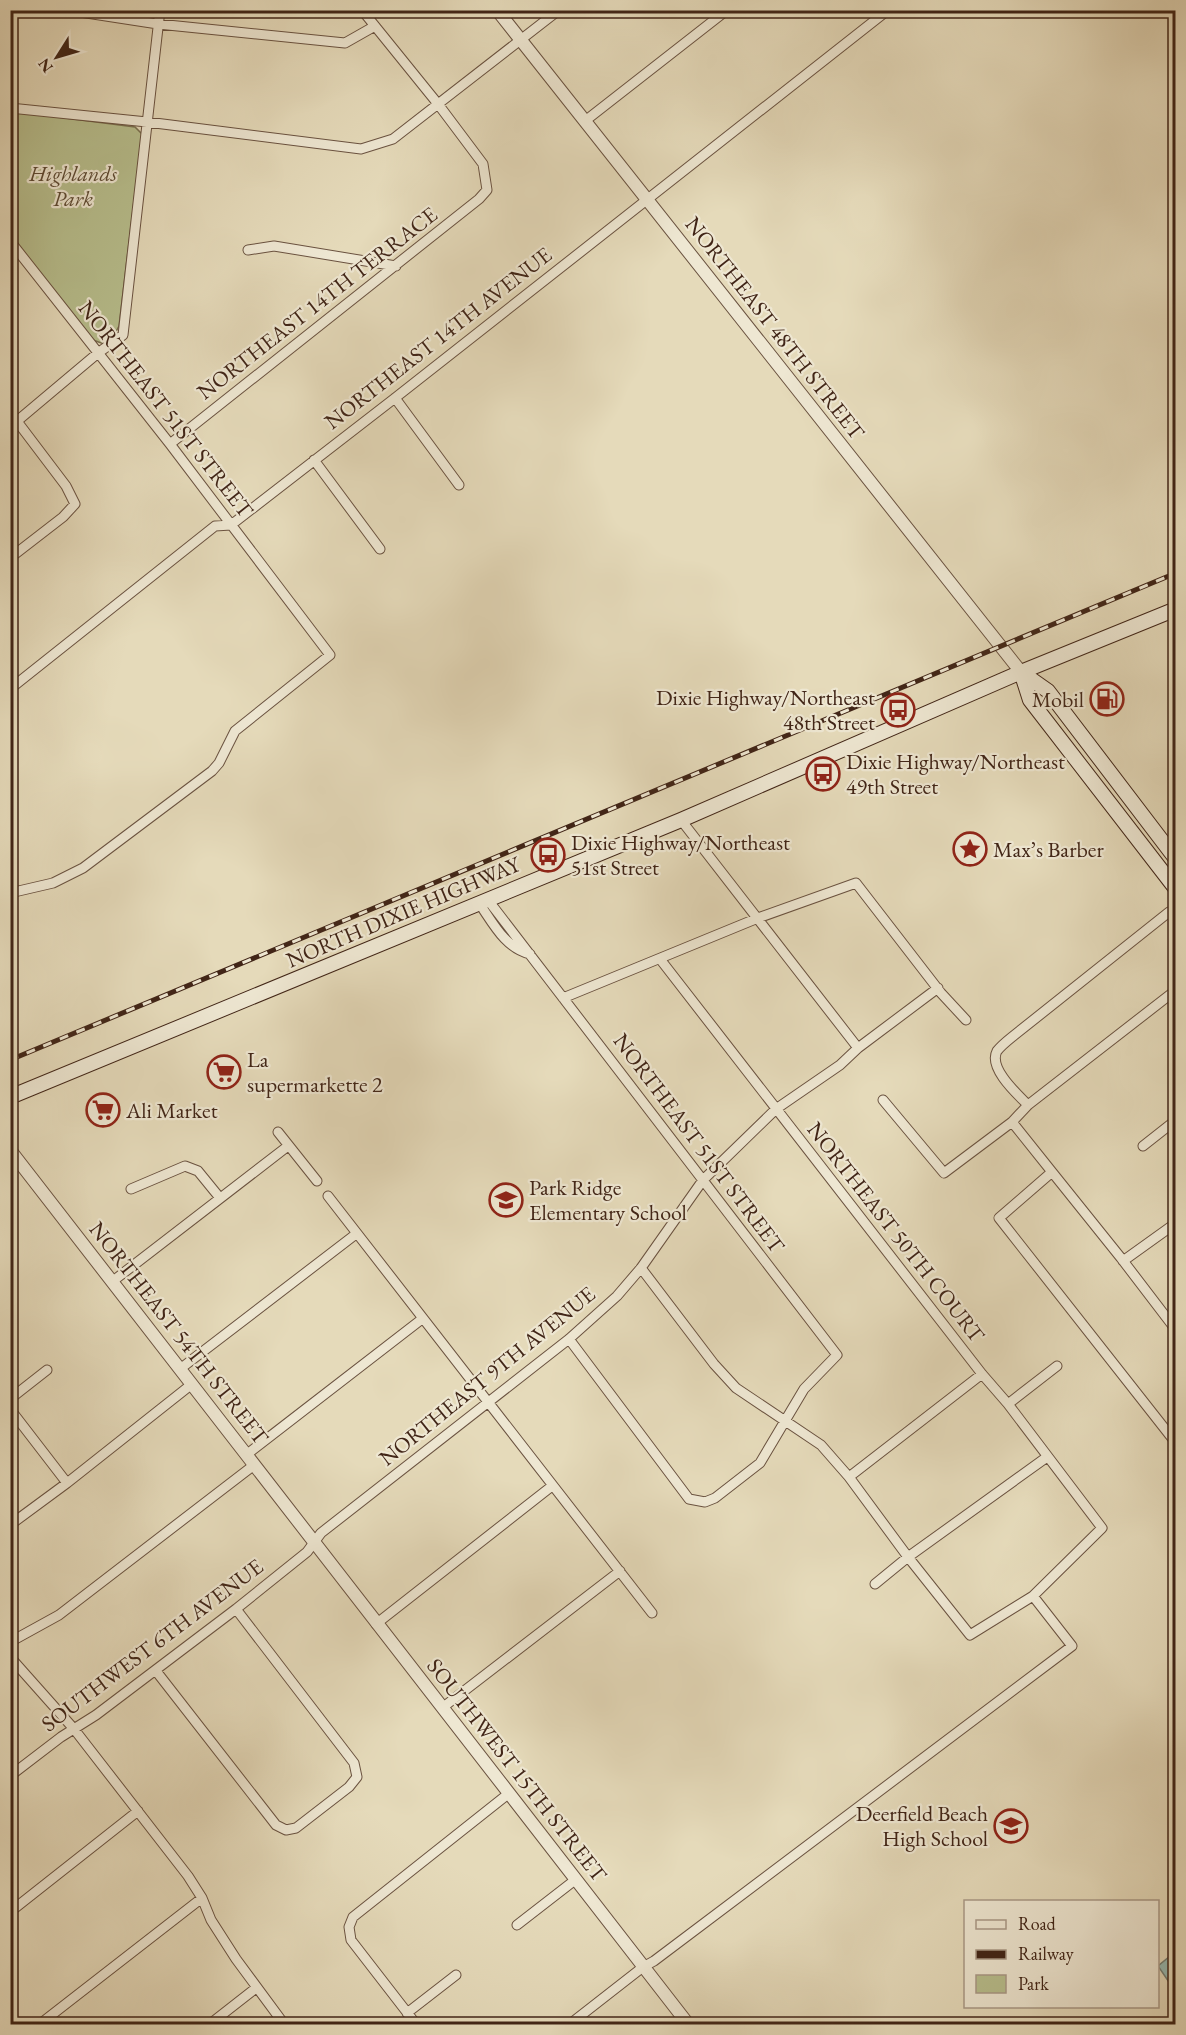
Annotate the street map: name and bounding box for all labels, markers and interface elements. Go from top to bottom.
north arrow [27,27,87,87]
text: N [33,54,58,77]
park label: Highlands Park [28,159,118,213]
street label: NORTHEAST 14TH TERRACE [191,200,443,406]
street label: NORTHEAST 48TH STREET [679,210,871,446]
street label: NORTHEAST 14TH AVENUE [318,240,558,436]
street label: NORTHEAST 51ST STREET [72,294,260,524]
fuel station icon: Mobil [1089,681,1125,717]
place label: Dixie Highway/Northeast 48th Street [656,683,875,737]
place label: Mobil [1032,685,1084,714]
bus stop icon: Dixie Highway/Northeast 48th Street [880,692,916,728]
place label: Dixie Highway/Northeast 49th Street [846,747,1065,801]
bus stop icon: Dixie Highway/Northeast 49th Street [805,756,841,792]
place label: Dixie Highway/Northeast 51st Street [571,828,790,882]
place icon: Max’s Barber [952,831,988,867]
place label: Max’s Barber [993,835,1104,864]
bus stop icon: Dixie Highway/Northeast 51st Street [530,837,566,873]
street label: NORTH DIXIE HIGHWAY [282,849,526,974]
street label: NORTHEAST 51ST STREET [607,1027,791,1259]
place label: La supermarkette 2 [247,1045,383,1099]
supermarket icon: La supermarkette 2 [206,1054,242,1090]
supermarket icon: Ali Market [85,1092,121,1128]
place label: Ali Market [125,1096,218,1125]
street label: NORTHEAST 50TH COURT [801,1116,991,1348]
place label: Park Ridge Elementary School [529,1173,687,1227]
school or university icon: Park Ridge Elementary School [488,1182,524,1218]
street label: NORTHEAST 54TH STREET [83,1215,275,1451]
street label: NORTHEAST 9TH AVENUE [373,1280,601,1472]
street label: SOUTHWEST 6TH AVENUE [35,1552,269,1738]
street label: SOUTHWEST 15TH STREET [421,1652,614,1888]
place label: Deerfield Beach High School [856,1799,988,1853]
school or university icon: Deerfield Beach High School [993,1808,1029,1844]
legend [964,1900,1159,2008]
text: Road [1018,1912,1057,1935]
text: Railway [1018,1942,1074,1965]
text: Park [1018,1972,1049,1995]

